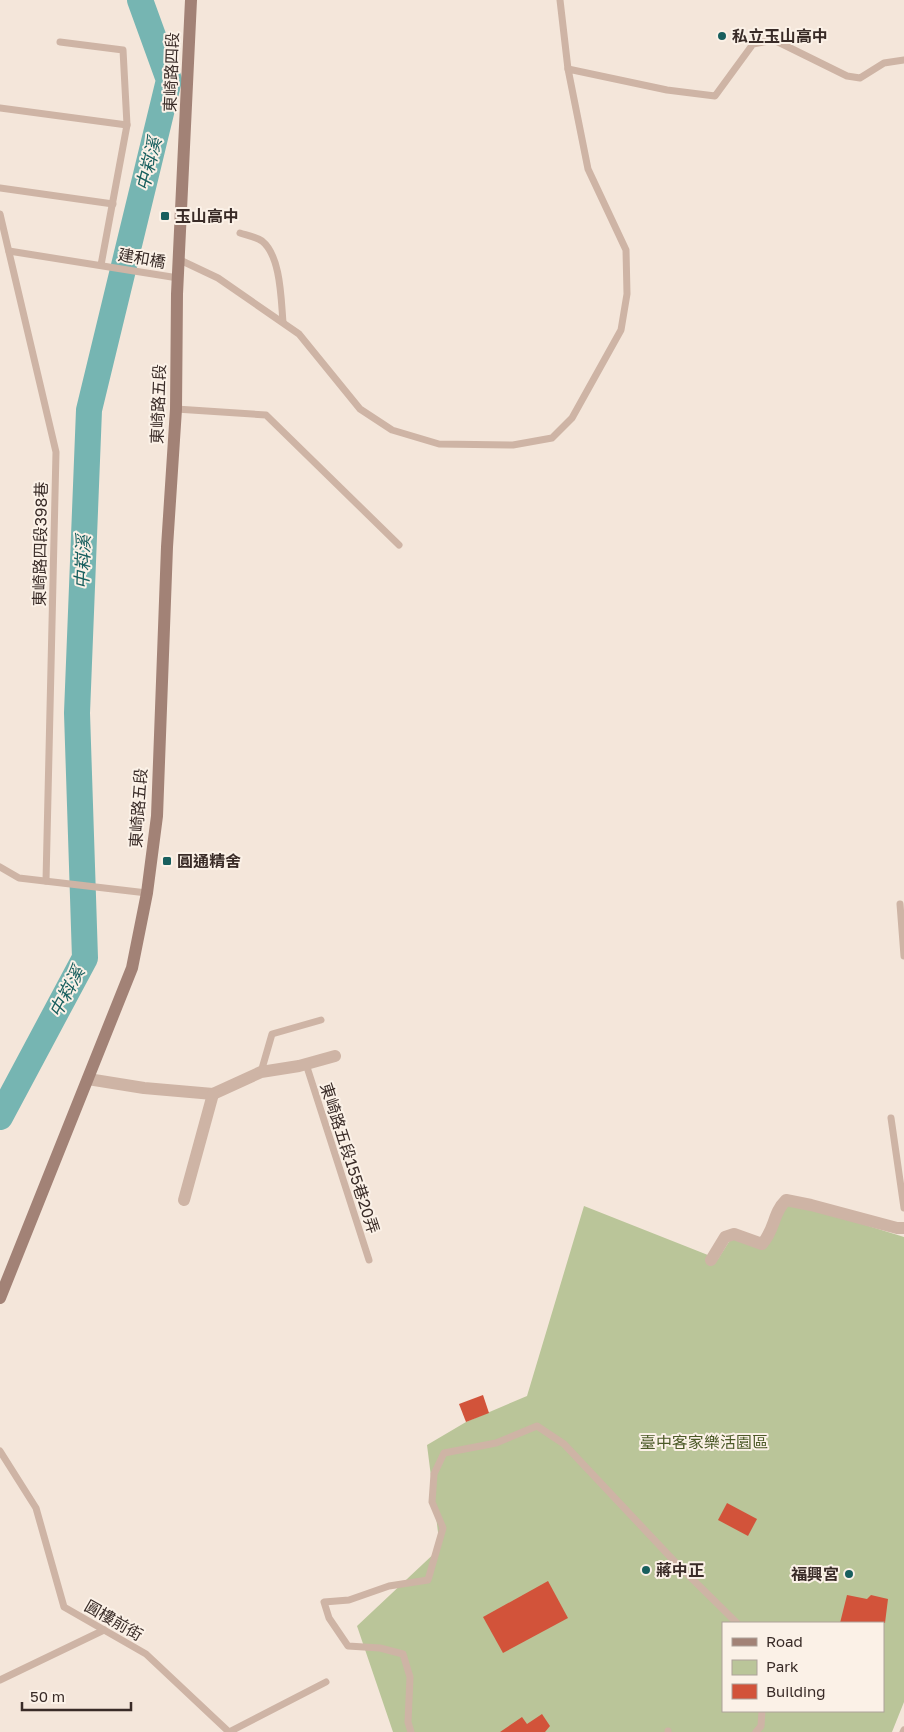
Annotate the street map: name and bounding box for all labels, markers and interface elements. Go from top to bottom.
place label: 私立玉山高中 [732,26,828,46]
marker: 私立玉山高中 [716,30,728,42]
street label: 東崎路四段 [160,32,182,112]
water label: 中嵙溪 [131,132,166,193]
place label: 玉山高中 [175,206,239,226]
marker: 玉山高中 [159,210,171,222]
street label: 建和橋 [117,244,167,272]
street label: 東崎路五段 [147,364,169,444]
street label: 東崎路四段398巷 [29,481,51,607]
water label: 中嵙溪 [70,532,94,589]
street label: 東崎路五段 [125,767,151,849]
place label: 圓通精舍 [177,851,241,871]
marker: 圓通精舍 [161,855,173,867]
water label: 中嵙溪 [44,960,90,1021]
street label: 東崎路五段155巷20弄 [316,1080,384,1236]
park label: 臺中客家樂活園區 [640,1432,768,1452]
place label: 蔣中正 [656,1560,704,1580]
marker: 蔣中正 [640,1564,652,1576]
place label: 福興宮 [791,1564,839,1584]
marker: 福興宮 [843,1568,855,1580]
street label: 圓樓前街 [81,1595,147,1645]
legend [722,1622,884,1712]
text: Road [766,1632,803,1650]
text: Park [766,1657,799,1675]
scale bar [22,1680,131,1712]
text: Building [766,1682,826,1700]
text: 50 m [30,1687,65,1705]

